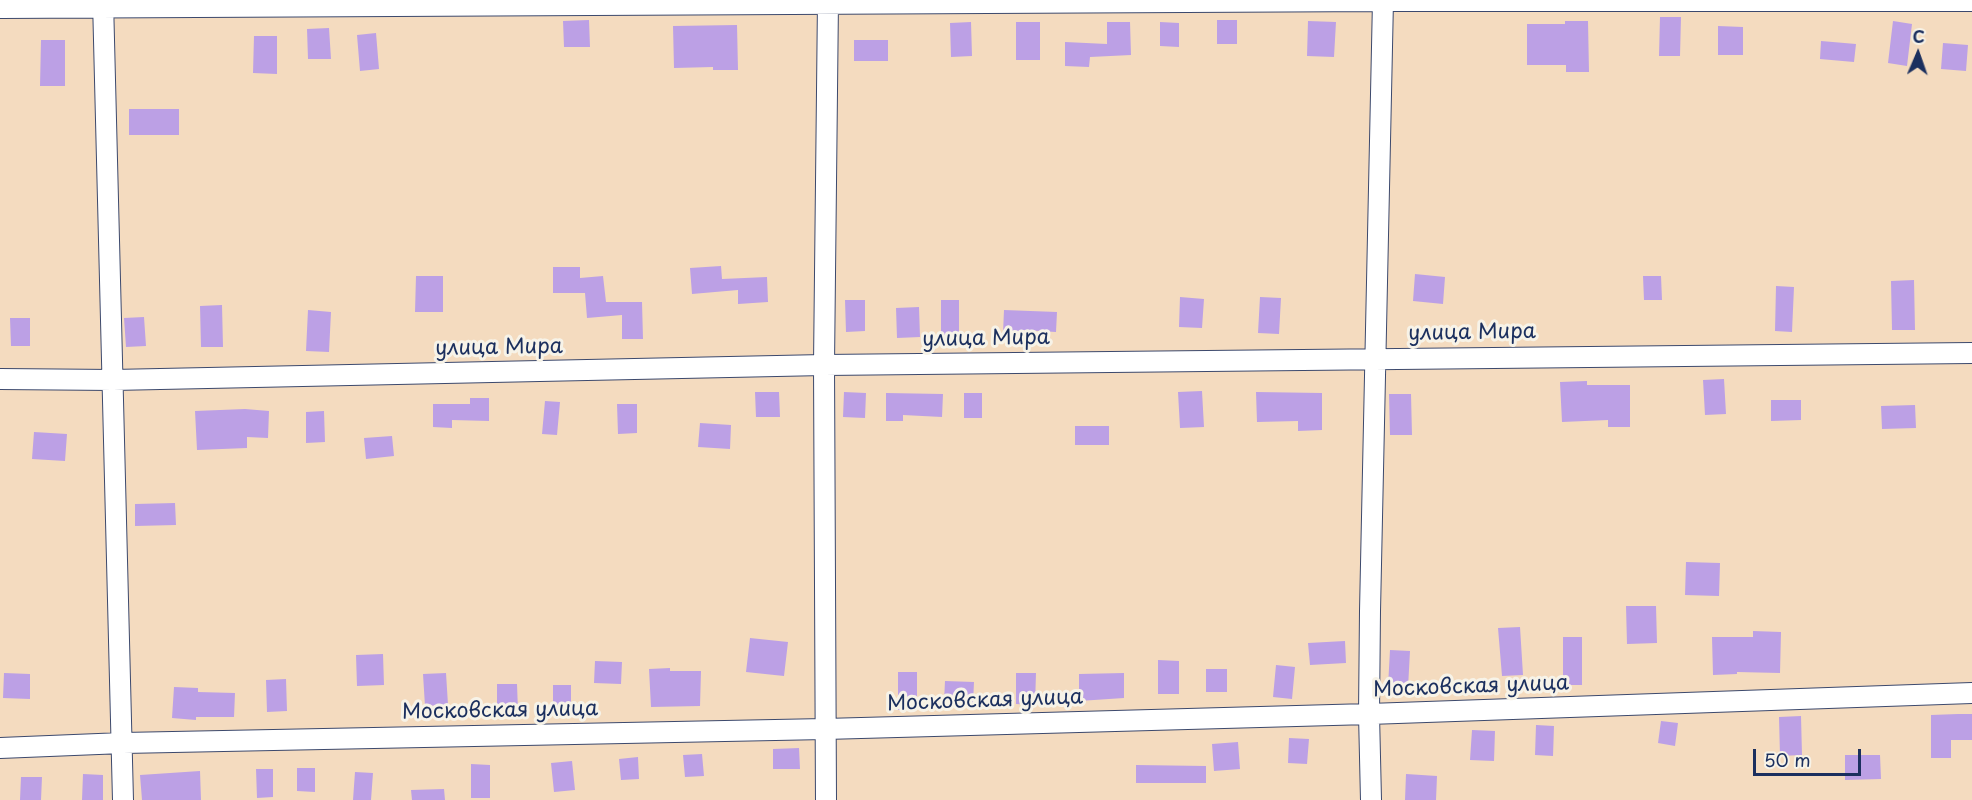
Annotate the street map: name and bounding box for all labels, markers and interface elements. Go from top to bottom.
north arrow [1888,24,1948,84]
text: С [1912,24,1925,48]
street label: улица Мира [1408,319,1536,347]
street label: улица Мира [922,325,1050,353]
street label: улица Мира [435,334,563,362]
street label: Московская улица [1372,671,1570,703]
street label: Московская улица [886,685,1084,717]
street label: Московская улица [402,697,598,725]
scale bar [1756,737,1864,775]
text: 50 m [1764,746,1811,773]

